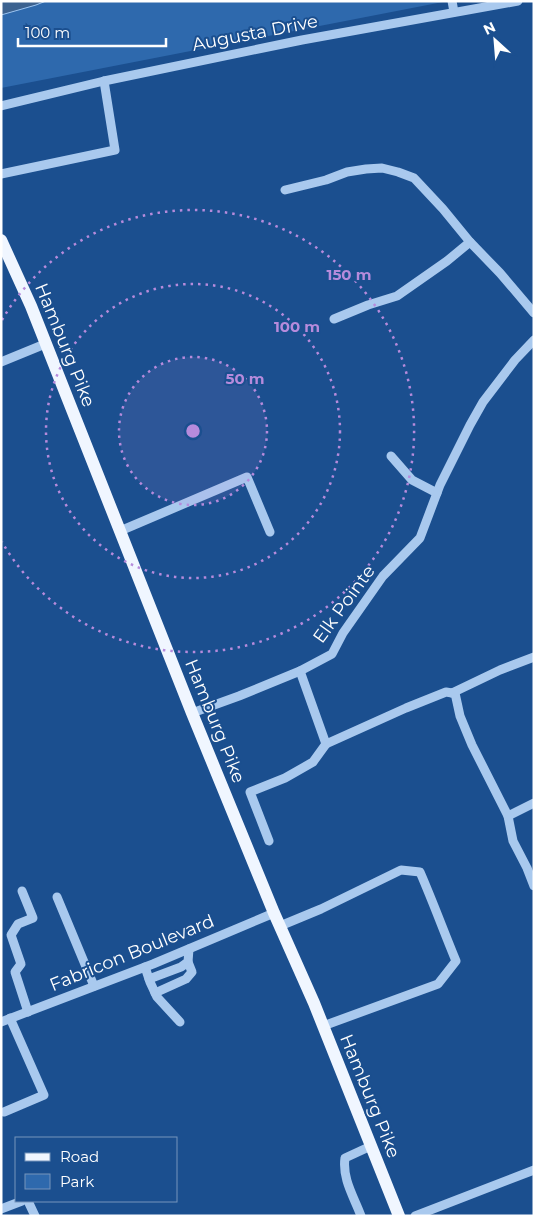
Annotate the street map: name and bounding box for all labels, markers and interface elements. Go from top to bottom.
street label: Augusta Drive [190,10,320,56]
scale bar [18,15,165,47]
north arrow [470,15,520,65]
text: N [480,18,498,39]
text: 100 m [25,23,70,42]
text: 150 m [327,265,371,284]
street label: Hamburg Pike [30,280,100,410]
text: 100 m [274,317,320,336]
text: 50 m [225,369,265,388]
centre of rings [184,422,202,440]
street label: Elk Pointe [308,561,380,647]
street label: Hamburg Pike [180,656,250,786]
street label: Fabricon Boulevard [46,910,218,996]
street label: Hamburg Pike [335,1031,405,1161]
legend [15,1137,178,1202]
text: Road [60,1147,99,1166]
text: Park [60,1172,94,1191]

